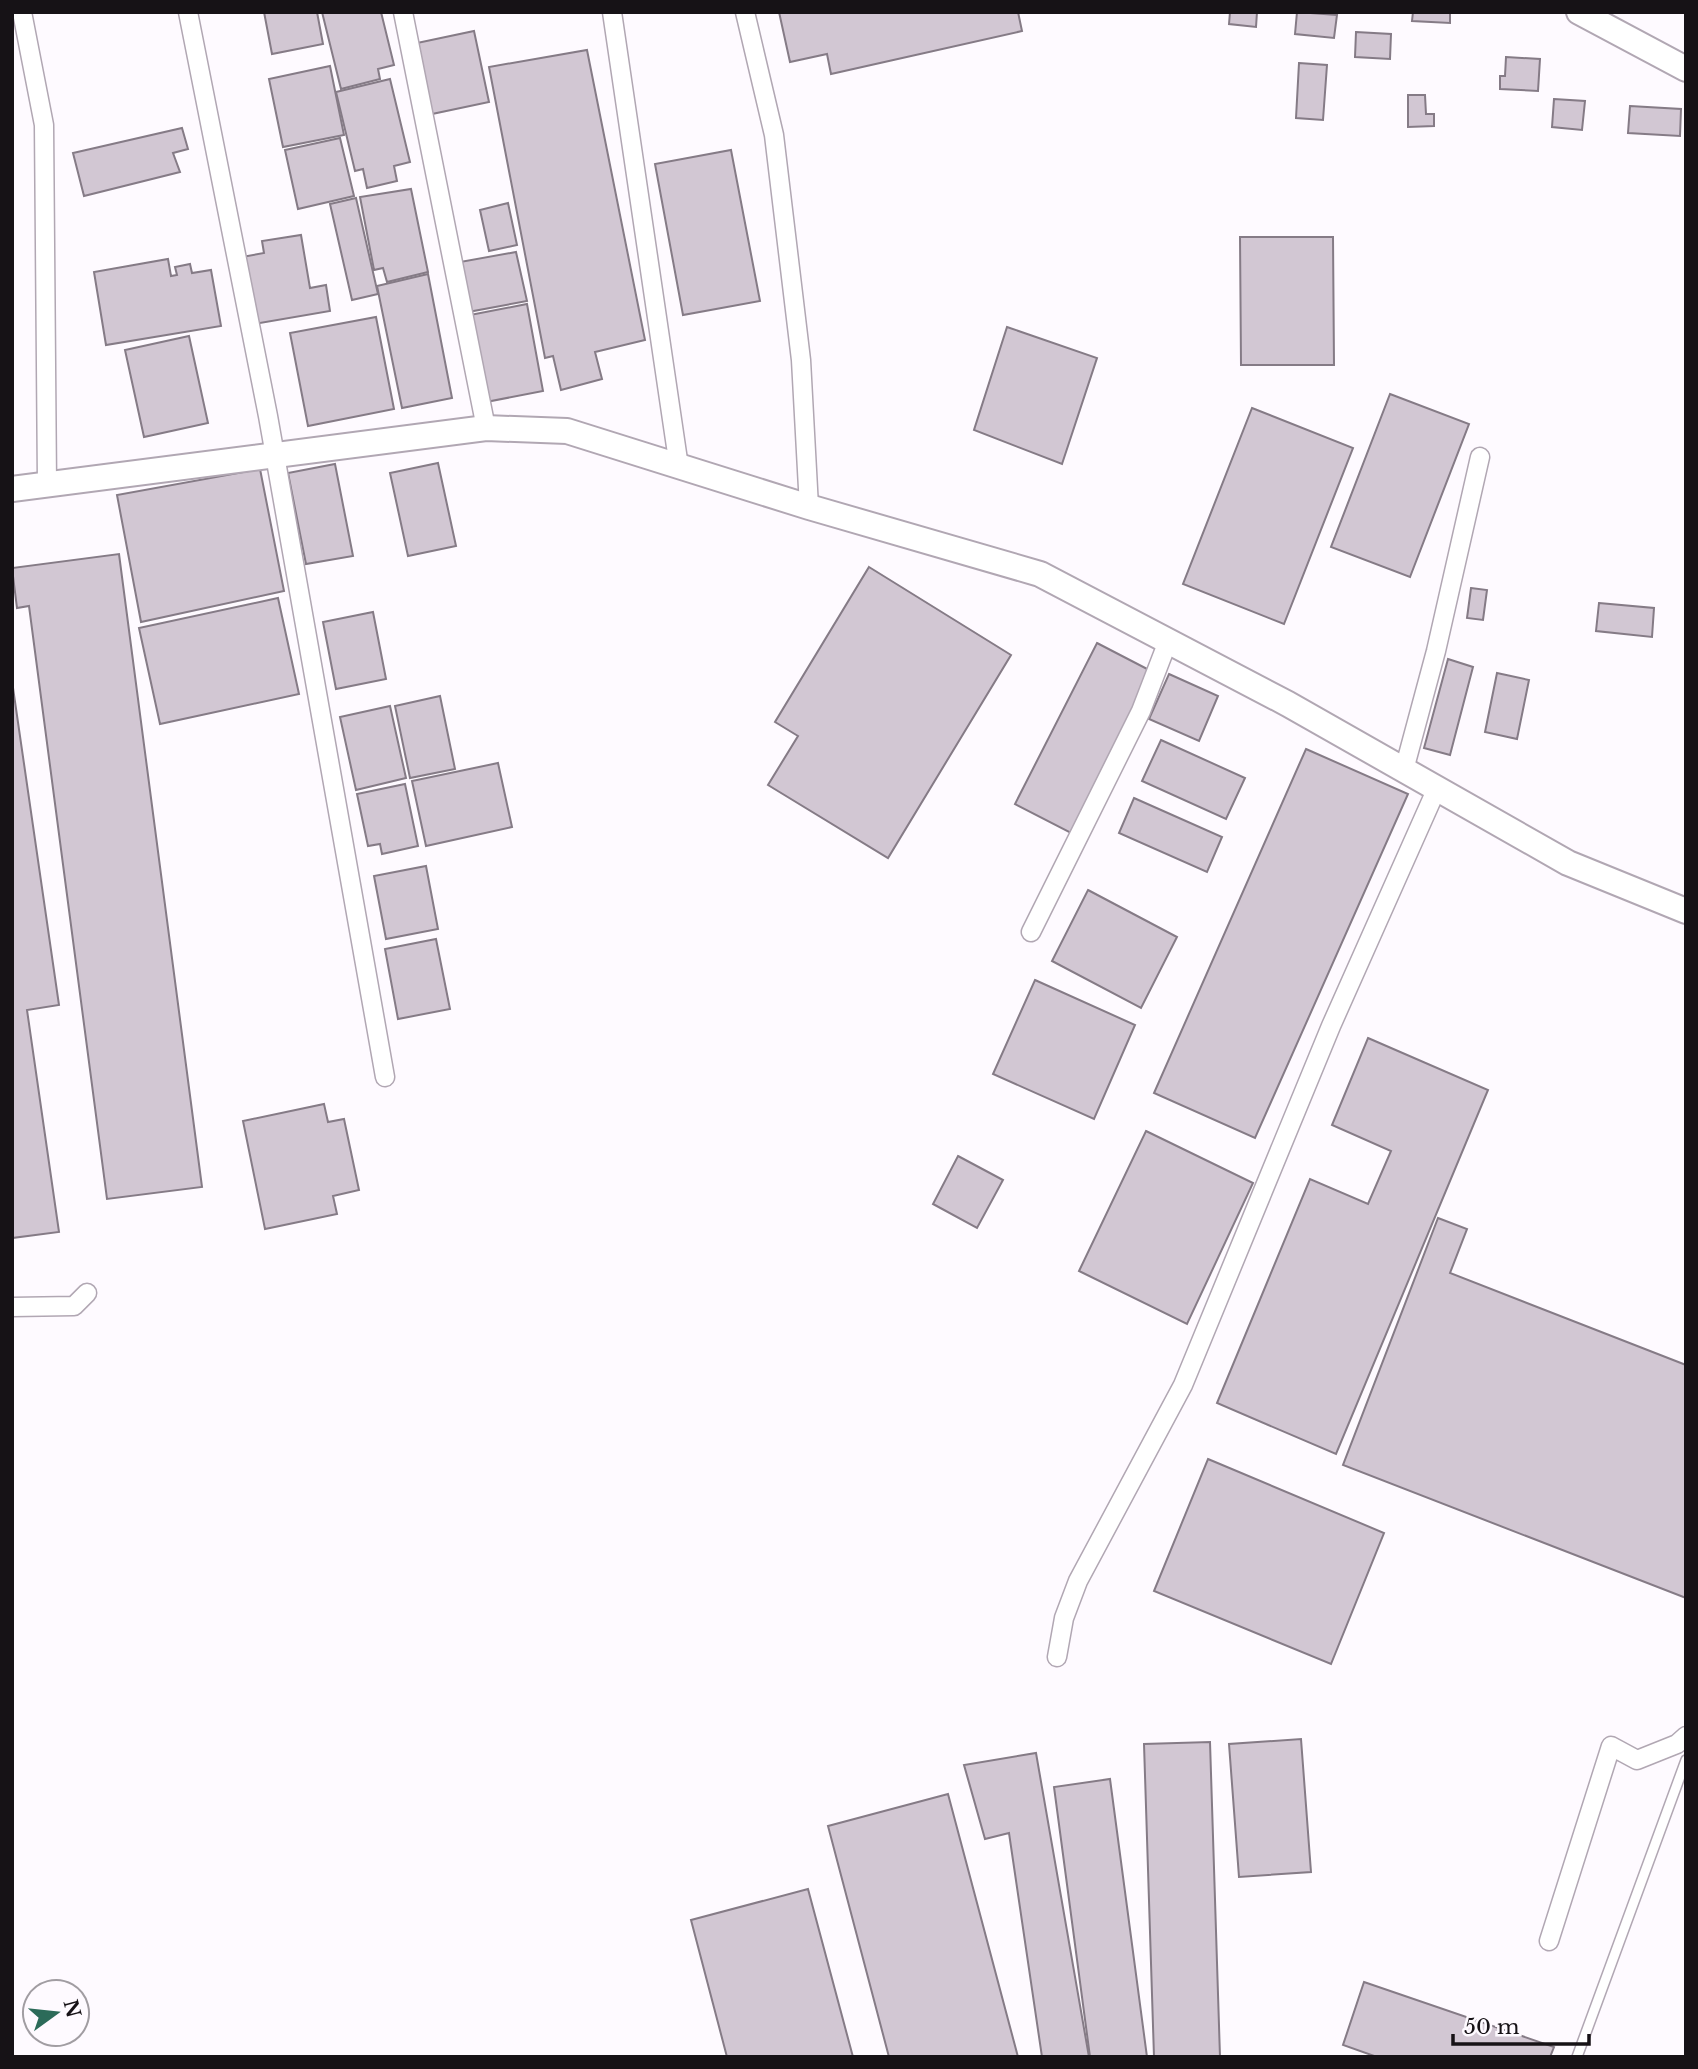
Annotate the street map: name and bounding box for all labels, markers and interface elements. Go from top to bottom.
north arrow [21,1978,91,2048]
text: N [59,1997,85,2020]
scale bar [1453,2002,1590,2046]
text: 50 m [1464,2014,1520,2040]

